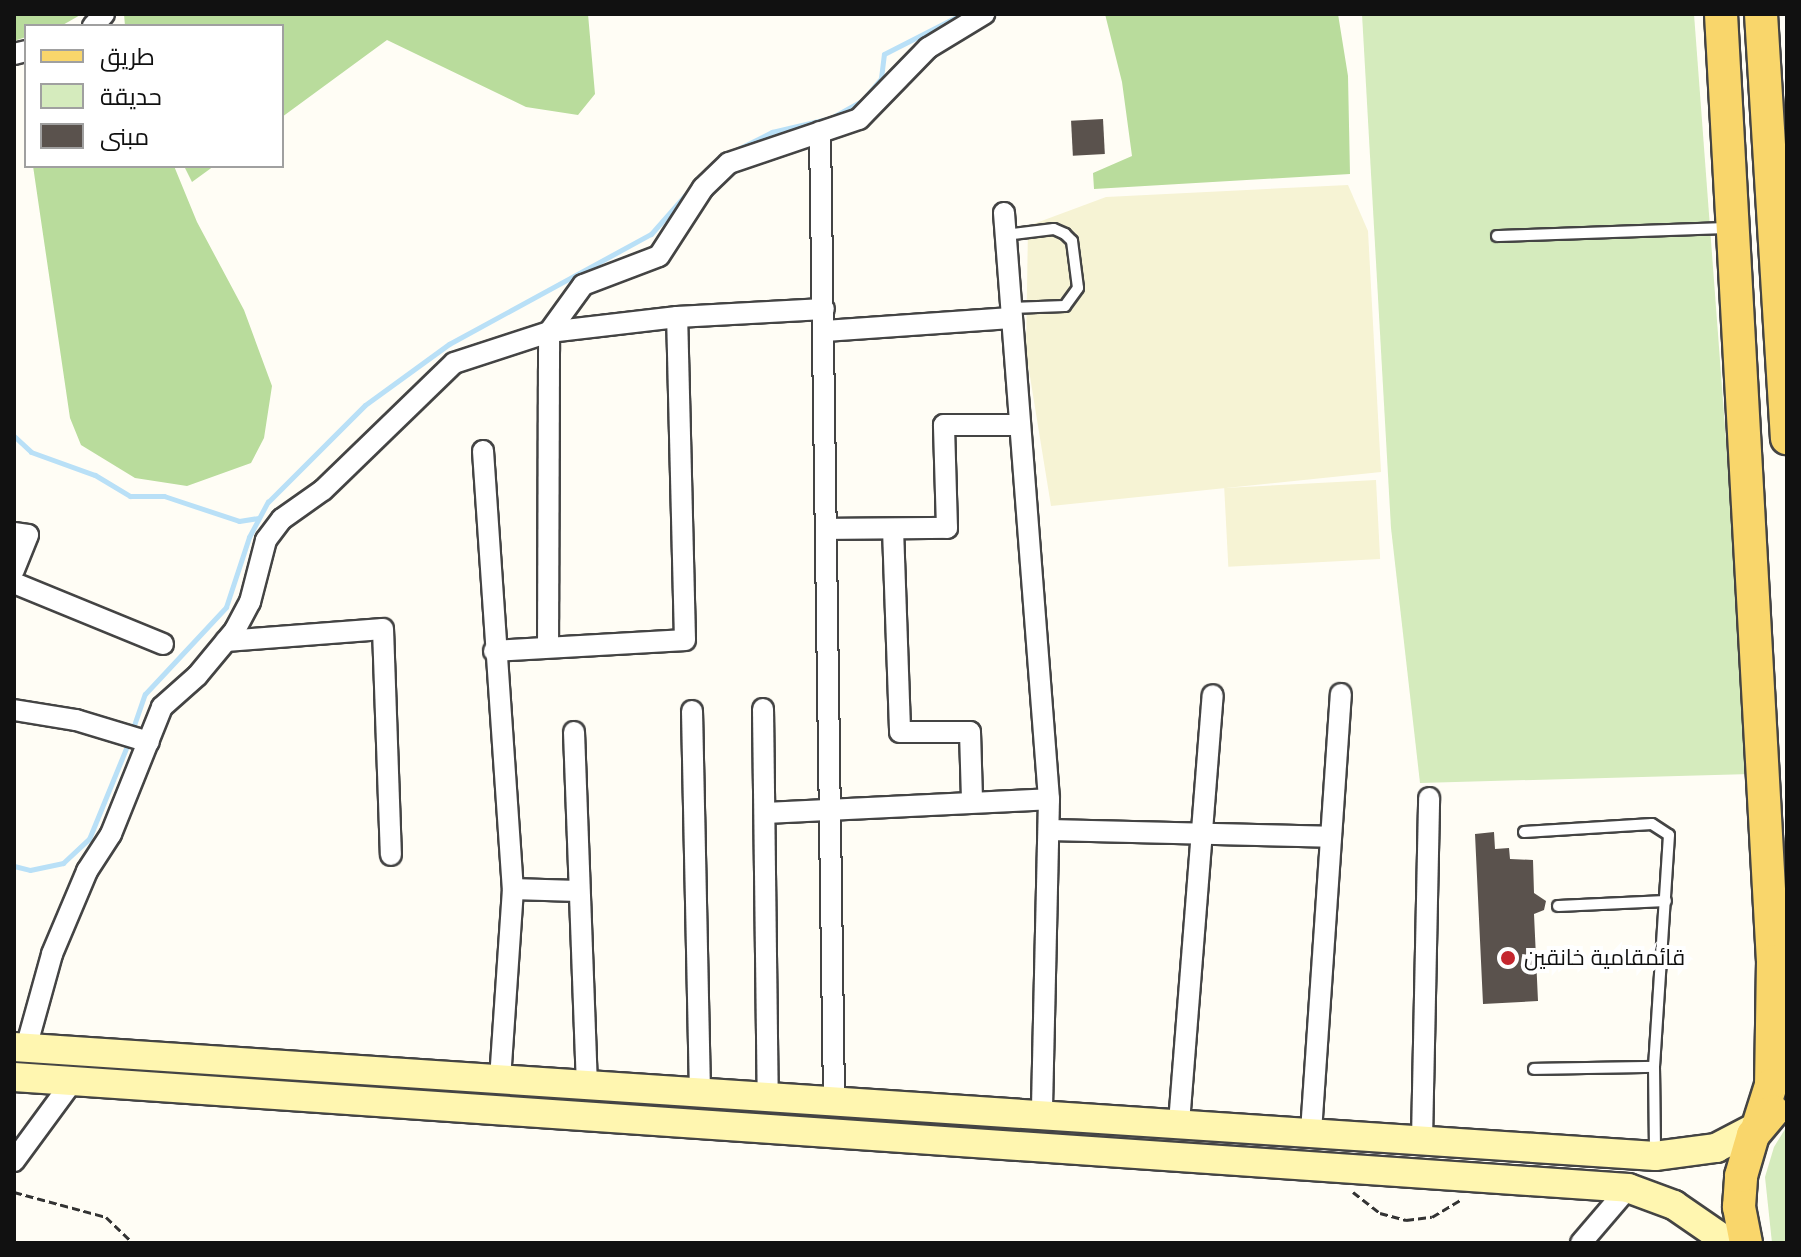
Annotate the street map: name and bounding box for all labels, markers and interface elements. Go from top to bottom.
legend [24,24,284,168]
text: طريق [100,42,155,71]
text: حديقة [100,82,162,111]
text: مبنى [100,122,149,151]
place label: قائمقامية خانقين [1524,945,1685,971]
marker: قائمقامية خانقين [1499,949,1517,967]

